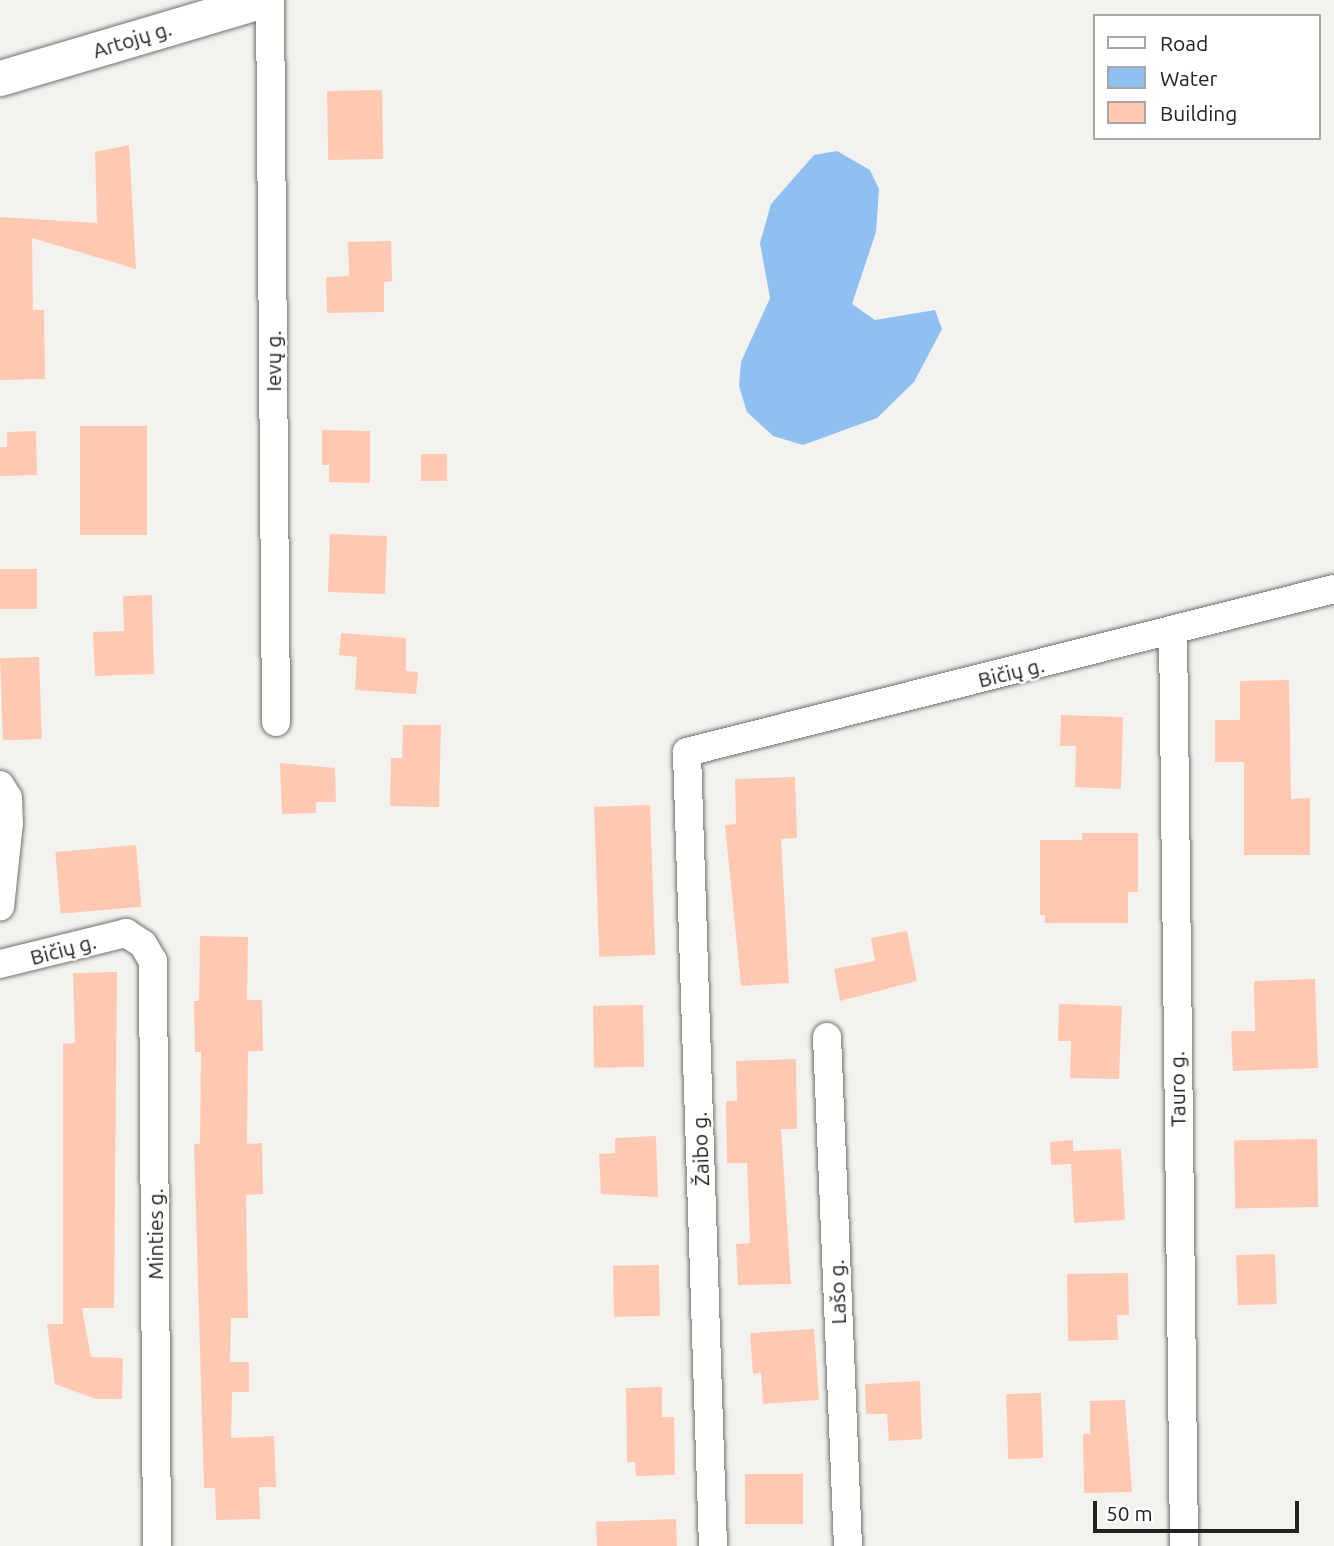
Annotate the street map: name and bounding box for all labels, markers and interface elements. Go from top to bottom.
legend [1092,14,1320,140]
street label: Artojų g. [89,15,175,63]
text: Road [1160,31,1208,55]
text: Water [1160,66,1218,90]
text: Building [1160,101,1237,125]
street label: Ievų g. [260,330,286,392]
street label: Bičių g. [975,652,1047,692]
street label: Bičių g. [27,928,99,970]
street label: Tauro g. [1164,1051,1190,1127]
street label: Žaibo g. [686,1111,714,1187]
street label: Minties g. [142,1188,168,1280]
street label: Lašo g. [823,1259,851,1325]
scale bar [1096,1486,1302,1530]
text: 50 m [1106,1501,1153,1525]

